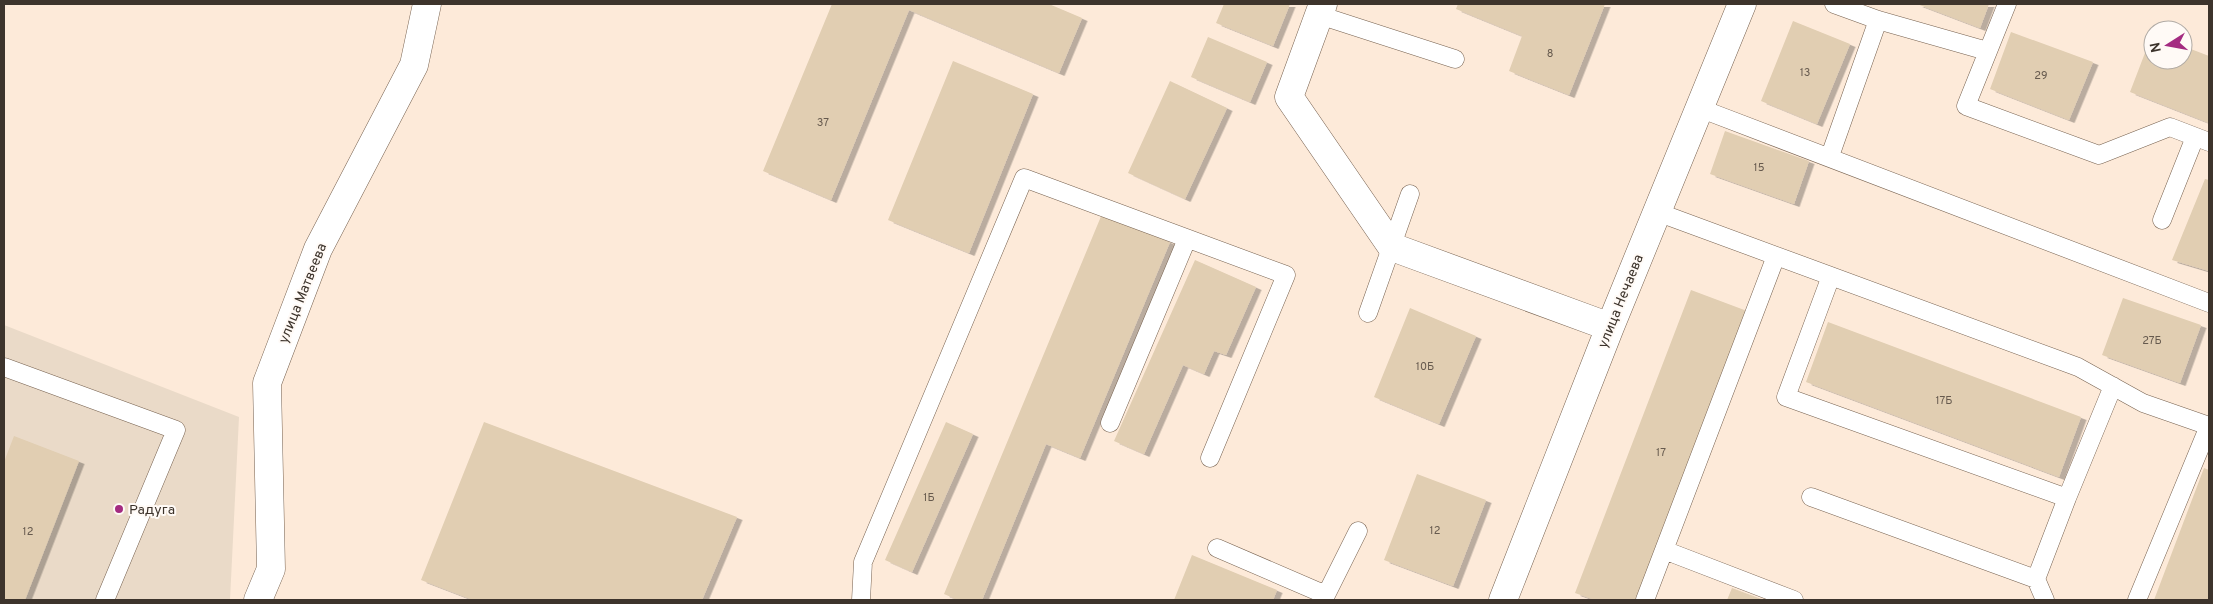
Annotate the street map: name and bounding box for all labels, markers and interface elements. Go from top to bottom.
north arrow [2143,20,2193,70]
text: N [2147,41,2166,54]
house number: 8 [1547,47,1553,61]
house number: 13 [1800,66,1810,80]
house number: 29 [2034,69,2048,83]
house number: 37 [817,116,829,130]
house number: 15 [1754,161,1765,175]
street label: улица Матвеева [276,241,331,346]
street label: улица Нечаева [1595,252,1648,351]
house number: 27Б [2142,334,2162,348]
house number: 10Б [1416,360,1434,374]
house number: 17Б [1936,394,1952,408]
house number: 17 [1656,446,1666,460]
house number: 1Б [923,491,935,505]
place label: Радуга [129,502,175,519]
marker: Радуга [113,503,125,515]
house number: 12 [1430,524,1440,538]
house number: 12 [23,525,33,539]

